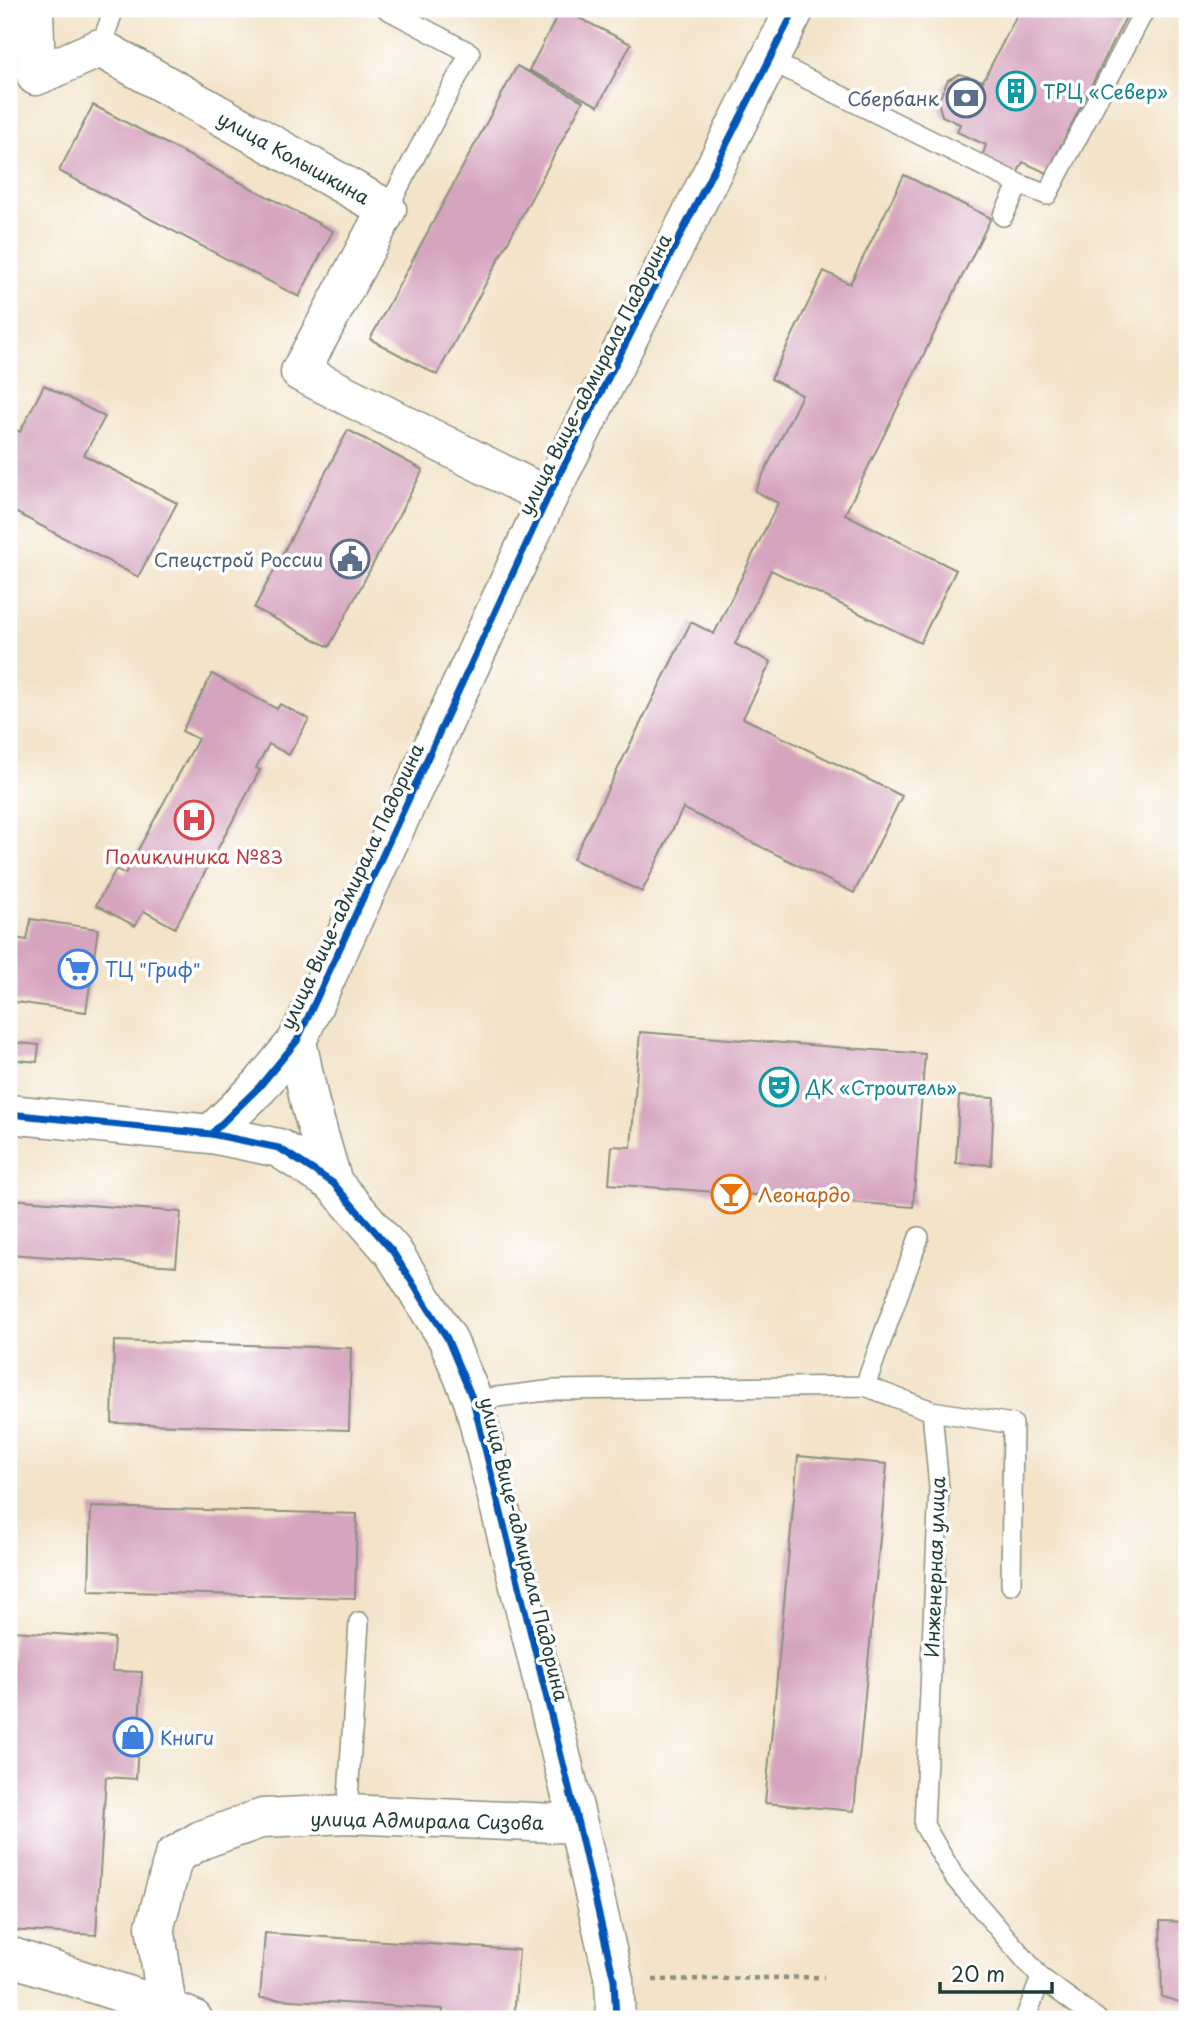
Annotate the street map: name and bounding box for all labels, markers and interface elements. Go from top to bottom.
building icon: ТРЦ «Север» [995,70,1037,112]
bank icon: Сбербанк [945,77,987,119]
place label: ТРЦ «Север» [1043,77,1168,105]
place label: Сбербанк [847,84,940,112]
street label: улица Колышкина [213,103,375,211]
street label: улица Вице-адмирала Падорина [511,228,678,520]
public building icon: Спецстрой России [329,538,371,580]
place label: Спецстрой России [154,545,323,573]
street label: улица Вице-адмирала Падорина [272,738,430,1034]
hospital icon: Поликлиника №83 [173,799,215,841]
place label: Поликлиника №83 [105,842,283,870]
supermarket icon: ТЦ "Гриф" [57,948,99,990]
place label: ТЦ "Гриф" [105,955,201,983]
theatre icon: ДК «Строитель» [758,1066,800,1108]
place label: ДК «Строитель» [805,1073,957,1101]
bar icon: Леонардо [710,1173,752,1215]
place label: Леонардо [758,1180,851,1208]
street label: улица Вице-адмирала Падорина [474,1394,576,1704]
street label: Инженерная улица [917,1476,951,1658]
shop icon: Книги [112,1716,154,1758]
place label: Книги [160,1723,214,1751]
street label: улица Адмирала Сизова [310,1804,544,1836]
scale bar [940,1951,1052,1995]
text: 20 m [951,1957,1005,1989]

